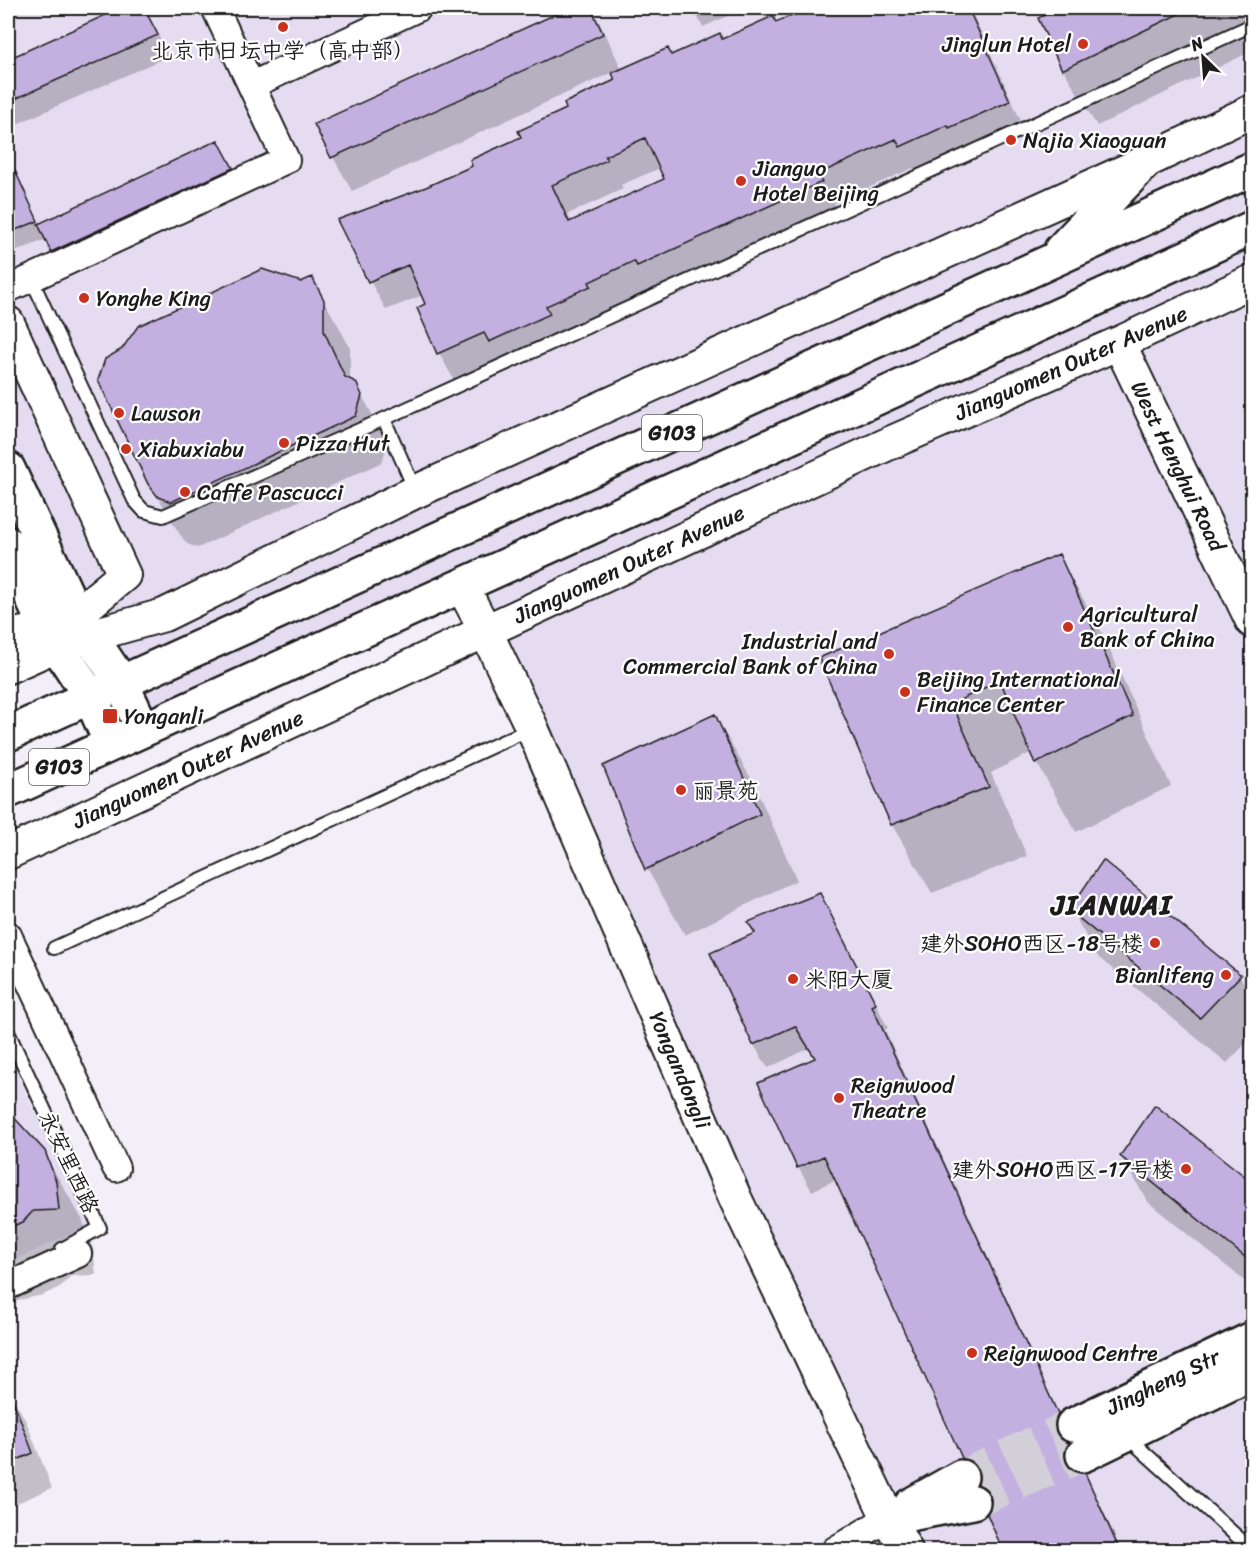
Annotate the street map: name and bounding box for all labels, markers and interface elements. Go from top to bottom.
marker: 北京市日坛中学（高中部） [276,20,290,34]
place label: Jinglun Hotel [941,25,1072,64]
north arrow [1173,27,1233,87]
text: N [1185,28,1209,60]
place label: 北京市日坛中学（高中部） [151,31,415,70]
marker: Jinglun Hotel [1076,37,1090,51]
place label: Najia Xiaoguan [1023,121,1166,160]
marker: Najia Xiaoguan [1004,133,1018,147]
place label: Jianguo Hotel Beijing [752,149,879,213]
marker: Jianguo Hotel Beijing [734,174,748,188]
place label: Yonghe King [96,279,211,318]
marker: Yonghe King [77,291,91,305]
street label: Jianguomen Outer Avenue [947,294,1194,432]
street label: West Henghui Road [1120,374,1237,559]
place label: Lawson [131,394,201,433]
marker: Lawson [112,406,126,420]
road number: G103 [642,415,702,451]
place label: Pizza Hut [296,424,390,463]
place label: Xiabuxiabu [137,430,244,469]
marker: Pizza Hut [277,436,291,450]
marker: Xiabuxiabu [119,442,133,456]
place label: Caffe Pascucci [197,473,344,512]
marker: Caffe Pascucci [178,485,192,499]
street label: Jianguomen Outer Avenue [506,493,751,635]
place label: Agricultural Bank of China [1079,595,1215,659]
marker: Agricultural Bank of China [1061,620,1075,634]
place label: Industrial and Commercial Bank of China [623,622,878,686]
marker: Industrial and Commercial Bank of China [882,647,896,661]
place label: Beijing International Finance Center [917,660,1120,724]
marker: Beijing International Finance Center [898,685,912,699]
place label: Yonganli [124,697,204,736]
street label: Jianguomen Outer Avenue [65,698,310,840]
marker: Yonganli [101,707,119,725]
road number: G103 [29,749,89,785]
place label: 丽景苑 [693,771,759,810]
marker: 丽景苑 [674,783,688,797]
district label: JIANWAI [1049,880,1173,929]
place label: 建外SOHO西区-18号楼 [920,924,1143,963]
marker: 建外SOHO西区-18号楼 [1148,936,1162,950]
place label: Bianlifeng [1115,956,1214,995]
place label: 米阳大厦 [805,960,893,999]
marker: Bianlifeng [1219,968,1233,982]
marker: 米阳大厦 [786,972,800,986]
street label: Yongandongli [638,1005,723,1136]
place label: Reignwood Theatre [851,1066,955,1130]
marker: Reignwood Theatre [832,1091,846,1105]
street label: 永安里西路 [28,1104,110,1220]
place label: 建外SOHO西区-17号楼 [952,1150,1174,1189]
marker: 建外SOHO西区-17号楼 [1179,1162,1193,1176]
place label: Reignwood Centre [984,1334,1158,1373]
street label: Jingheng Str [1098,1337,1228,1427]
marker: Reignwood Centre [965,1346,979,1360]

